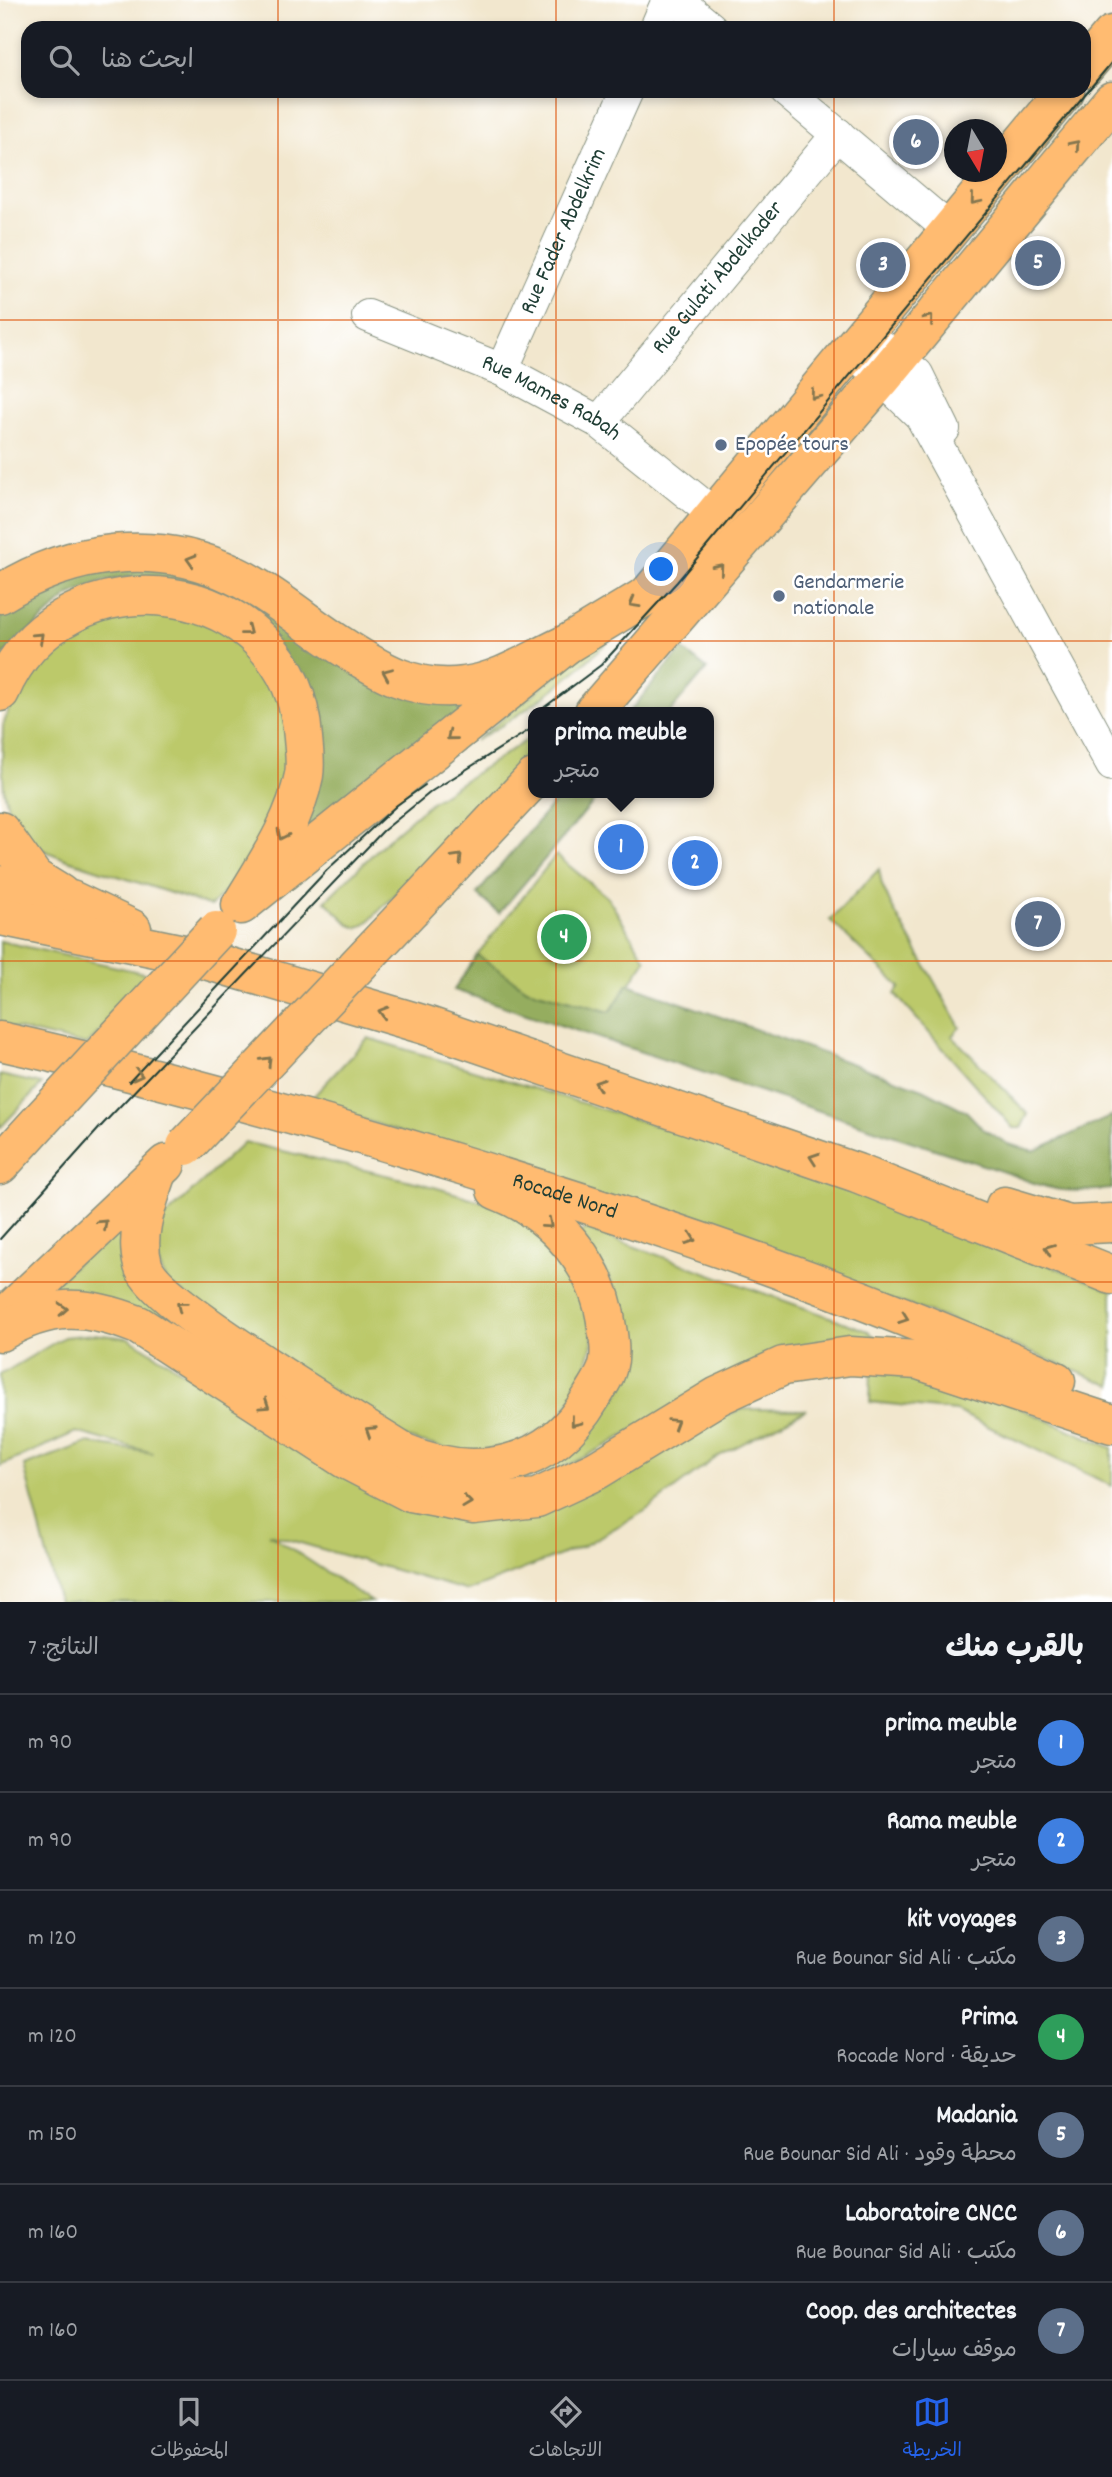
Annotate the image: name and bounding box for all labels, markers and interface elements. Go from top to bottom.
search box [21,21,1091,98]
icon: search [45,41,83,79]
text: ابحث هنا [101,43,194,80]
pin: 6 [893,116,939,168]
north arrow [944,119,1007,182]
one-way arrow [1067,140,1079,153]
street label: Rue Fader Abdelkrim [512,143,616,320]
one-way arrow [971,192,983,205]
street label: Rue Gulati Abdelkader [645,194,792,362]
pin: 5 [1015,237,1061,289]
pin: 3 [860,239,906,291]
one-way arrow [921,315,933,328]
street label: Rue Mames Rabah [476,347,628,450]
one-way arrow [811,386,823,399]
place label: Epopée tours [735,429,849,462]
marker: Epopée tours [713,437,729,453]
your location [644,552,678,586]
one-way arrow [185,554,197,569]
one-way arrow [711,564,723,577]
place label: Gendarmerie nationale [793,567,904,626]
marker: Gendarmerie nationale [771,588,787,604]
one-way arrow [629,595,642,608]
one-way arrow [239,623,252,636]
one-way arrow [31,633,44,645]
one-way arrow [382,668,394,682]
popup [528,707,714,798]
text: prima meuble [555,715,687,752]
one-way arrow [446,728,458,741]
text: متجر [555,756,600,789]
pin: 1 [598,821,644,873]
one-way arrow [276,828,290,840]
pin: 2 [672,837,718,889]
one-way arrow [450,853,463,866]
pin: 7 [1015,898,1061,950]
pin: 4 [541,911,587,963]
one-way arrow [377,1006,389,1021]
one-way arrow [258,1056,271,1069]
one-way arrow [132,1067,144,1081]
one-way arrow [593,1078,605,1092]
one-way arrow [808,1152,820,1166]
street label: Rocade Nord [508,1165,622,1229]
one-way arrow [540,1216,553,1228]
one-way arrow [95,1220,108,1233]
one-way arrow [684,1231,696,1245]
one-way arrow [1043,1244,1055,1258]
one-way arrow [176,1301,188,1314]
one-way arrow [58,1302,69,1317]
one-way arrow [898,1309,910,1323]
one-way arrow [257,1397,270,1410]
one-way arrow [570,1414,583,1426]
one-way arrow [667,1418,680,1431]
one-way arrow [365,1427,378,1440]
one-way arrow [461,1495,473,1510]
text: بالقرب منك [946,1629,1084,1672]
text: النتائج: 7 [28,1633,99,1666]
text: prima meuble [885,1706,1017,1743]
text: 90 m [28,1727,72,1760]
text: 1 [1058,1727,1064,1760]
text: متجر [972,1747,1017,1780]
text: Rama meuble [887,1804,1017,1841]
text: 90 m [28,1825,72,1858]
text: 2 [1056,1825,1066,1858]
text: متجر [972,1845,1017,1878]
text: kit voyages [907,1902,1017,1939]
text: 120 m [28,1923,77,1956]
text: 3 [1056,1923,1066,1956]
text: مكتب · Rue Bounar Sid Ali [795,1943,1017,1976]
text: Prima [961,2000,1017,2037]
text: 120 m [28,2021,77,2054]
text: 4 [1056,2021,1066,2054]
text: حديقة · Rocade Nord [836,2041,1017,2074]
text: Madania [936,2098,1017,2135]
text: 150 m [28,2119,77,2152]
text: 5 [1056,2119,1066,2152]
text: محطة وقود · Rue Bounar Sid Ali [743,2139,1017,2172]
text: Laboratoire CNCC [845,2196,1017,2233]
text: 160 m [28,2217,78,2250]
text: 6 [1055,2217,1067,2250]
text: مكتب · Rue Bounar Sid Ali [795,2237,1017,2270]
text: Coop. des architectes [806,2294,1017,2331]
text: 160 m [28,2315,78,2348]
text: 7 [1057,2315,1065,2348]
text: موقف سيارات [892,2335,1017,2368]
tab: المحفوظات [150,2393,228,2466]
tab: الاتجاهات [529,2393,602,2466]
tab: الخريطة [903,2393,962,2466]

